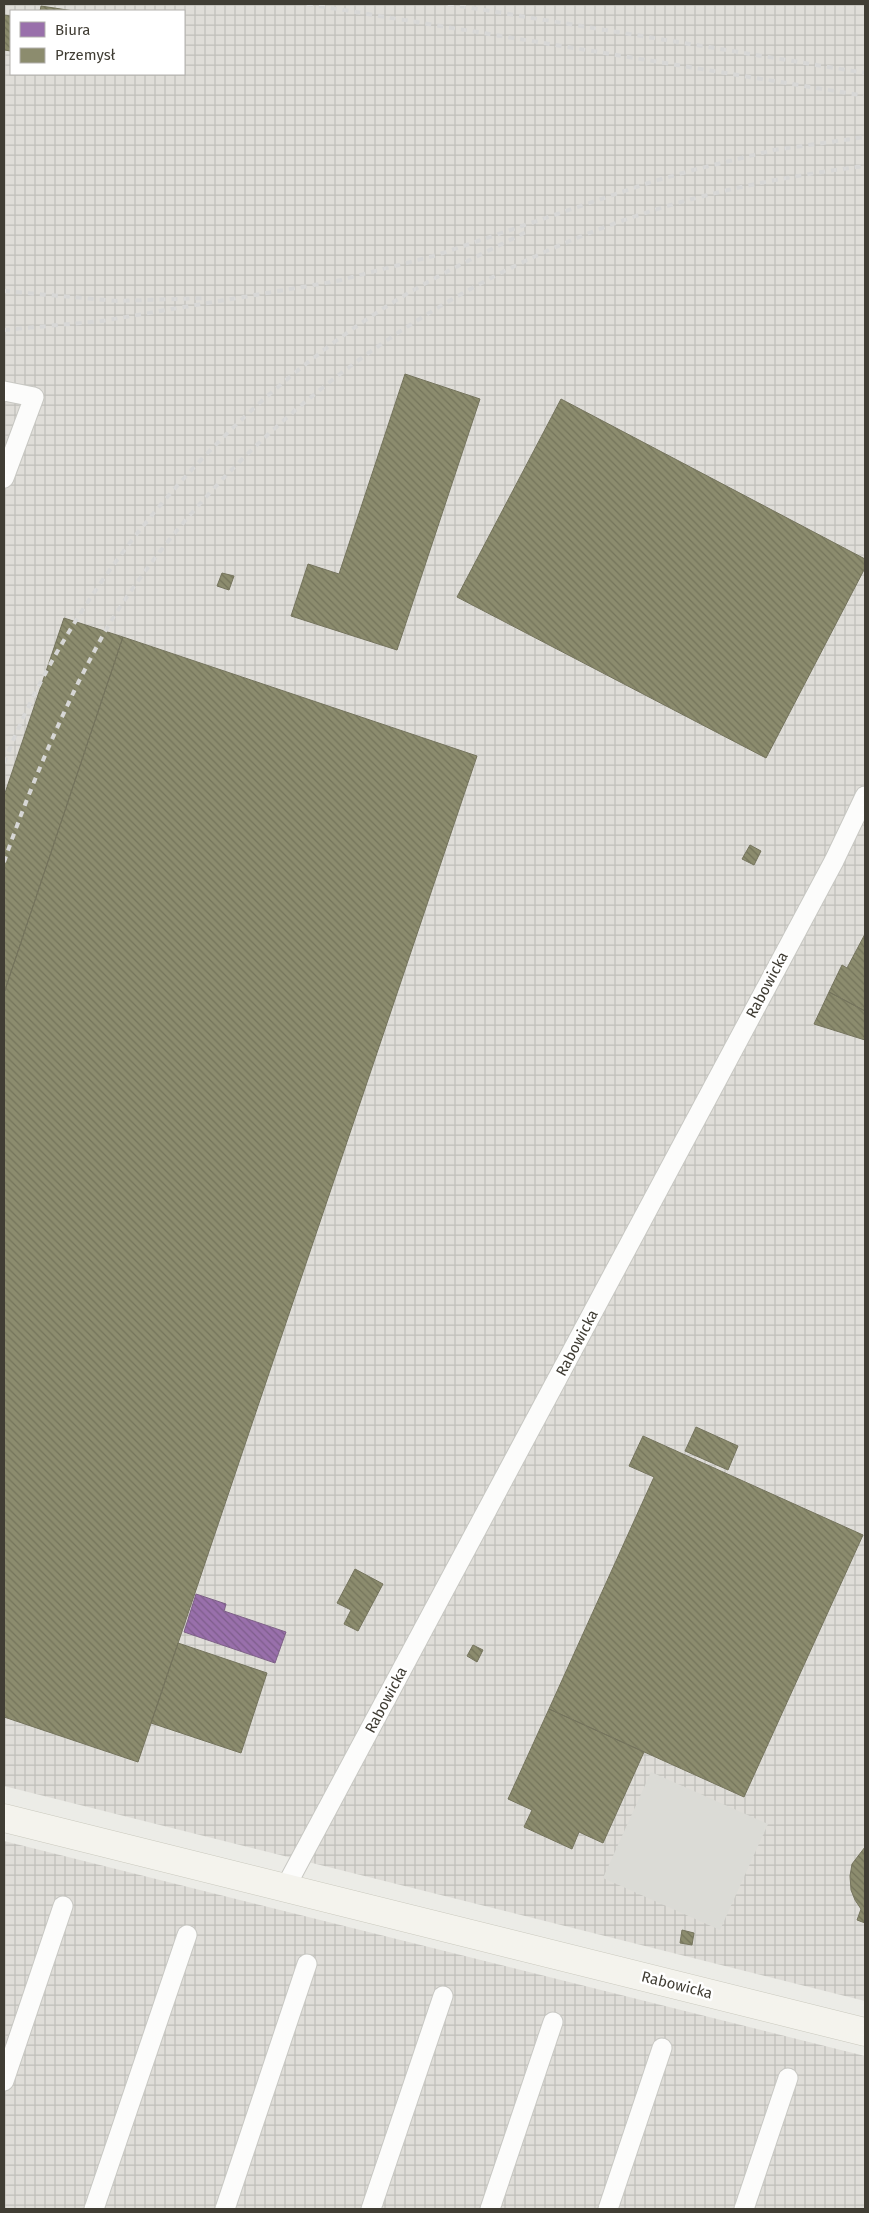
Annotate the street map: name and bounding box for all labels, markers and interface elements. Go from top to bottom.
legend [10,10,185,75]
text: Biura [55,21,91,39]
text: Przemysł [55,46,116,64]
street label: Rabowicka [742,949,792,1021]
street label: Rabowicka [552,1307,602,1379]
street label: Rabowicka [361,1664,411,1736]
street label: Rabowicka [640,1967,714,2003]

